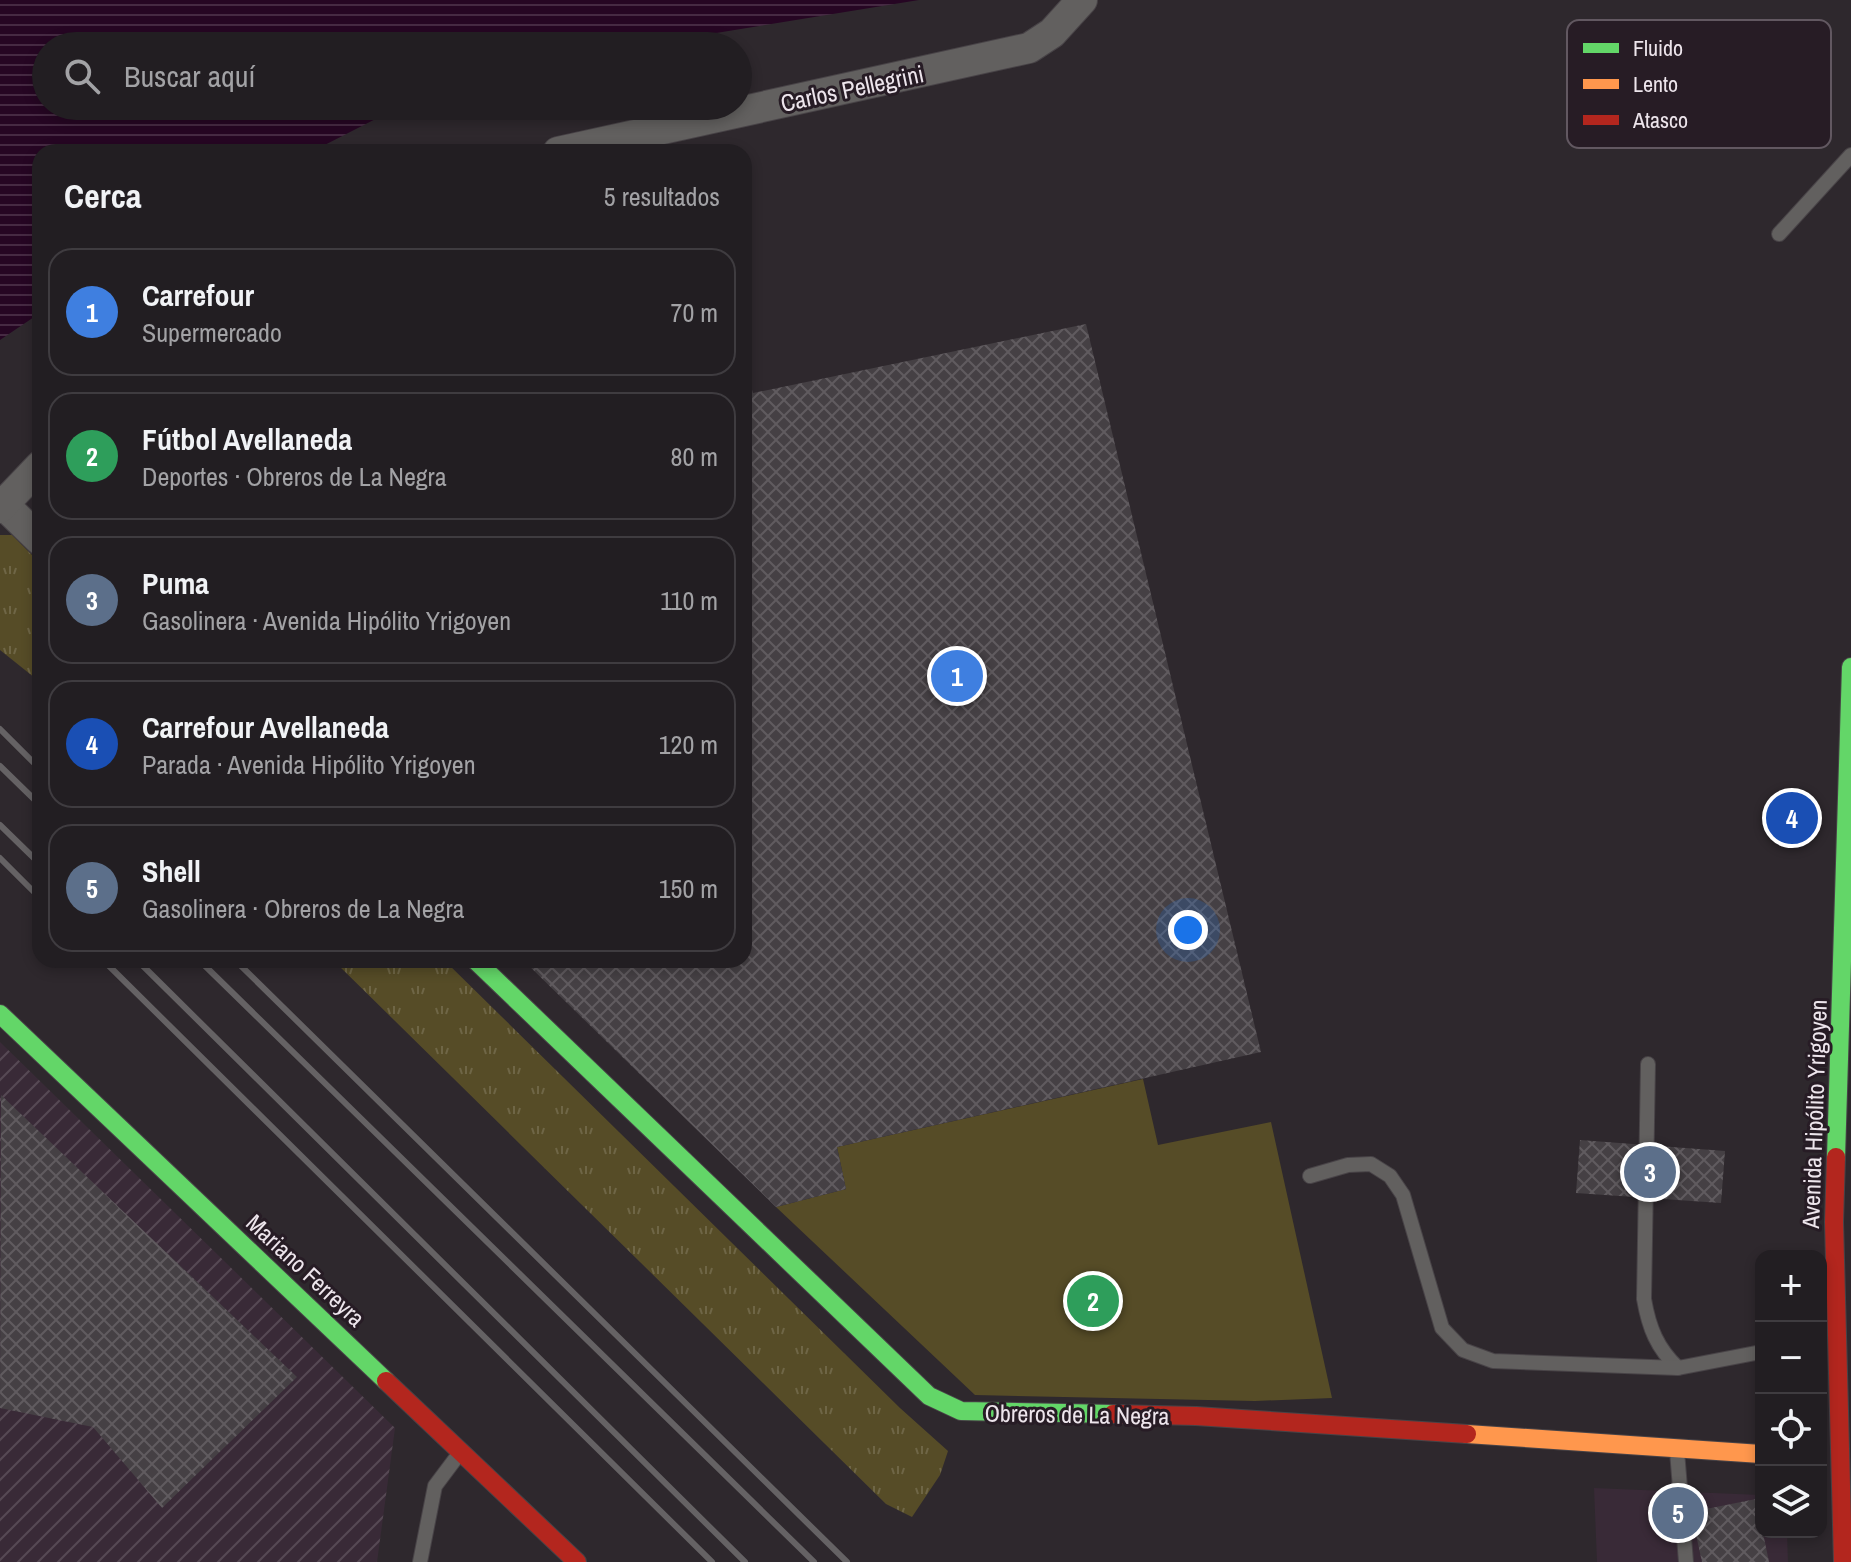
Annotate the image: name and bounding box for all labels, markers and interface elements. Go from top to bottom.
legend [1567,20,1831,148]
search box [32,32,752,120]
text: Fluido [1633,33,1683,63]
icon: search [60,54,104,98]
text: Buscar aquí [124,56,255,96]
street label: Carlos Pellegrini [778,57,926,119]
text: Lento [1633,69,1678,99]
text: Atasco [1632,105,1688,135]
text: Cerca [64,173,142,219]
text: 5 resultados [604,179,720,214]
text: Carrefour [142,275,254,315]
text: 1 [86,295,98,330]
text: 70 m [671,295,718,330]
text: Supermercado [142,315,282,350]
text: Fútbol Avellaneda [142,419,352,459]
text: 2 [86,439,98,474]
text: 80 m [671,439,718,474]
text: Deportes · Obreros de La Negra [142,459,447,494]
text: Puma [142,563,209,603]
text: 3 [86,583,98,618]
text: 110 m [660,583,718,618]
text: Gasolinera · Avenida Hipólito Yrigoyen [142,603,511,638]
pin: 1 [931,646,983,706]
text: Carrefour Avellaneda [142,707,389,747]
text: 4 [86,727,98,762]
text: 120 m [659,727,718,762]
text: Parada · Avenida Hipólito Yrigoyen [142,747,476,782]
pin: 4 [1766,788,1818,848]
text: Shell [142,851,201,891]
text: 5 [86,871,98,906]
text: 150 m [659,871,718,906]
text: Gasolinera · Obreros de La Negra [142,891,464,926]
your location [1168,910,1208,950]
street label: Avenida Hipólito Yrigoyen [1794,999,1834,1230]
pin: 3 [1624,1142,1676,1202]
street label: Mariano Ferreyra [240,1207,372,1333]
map controls [1755,1250,1827,1538]
button: + [1755,1250,1827,1322]
pin: 2 [1067,1271,1119,1331]
button: − [1755,1322,1827,1394]
button: locate [1755,1394,1827,1466]
street label: Obreros de La Negra [984,1396,1170,1432]
button: layers [1755,1466,1827,1538]
pin: 5 [1652,1483,1704,1543]

